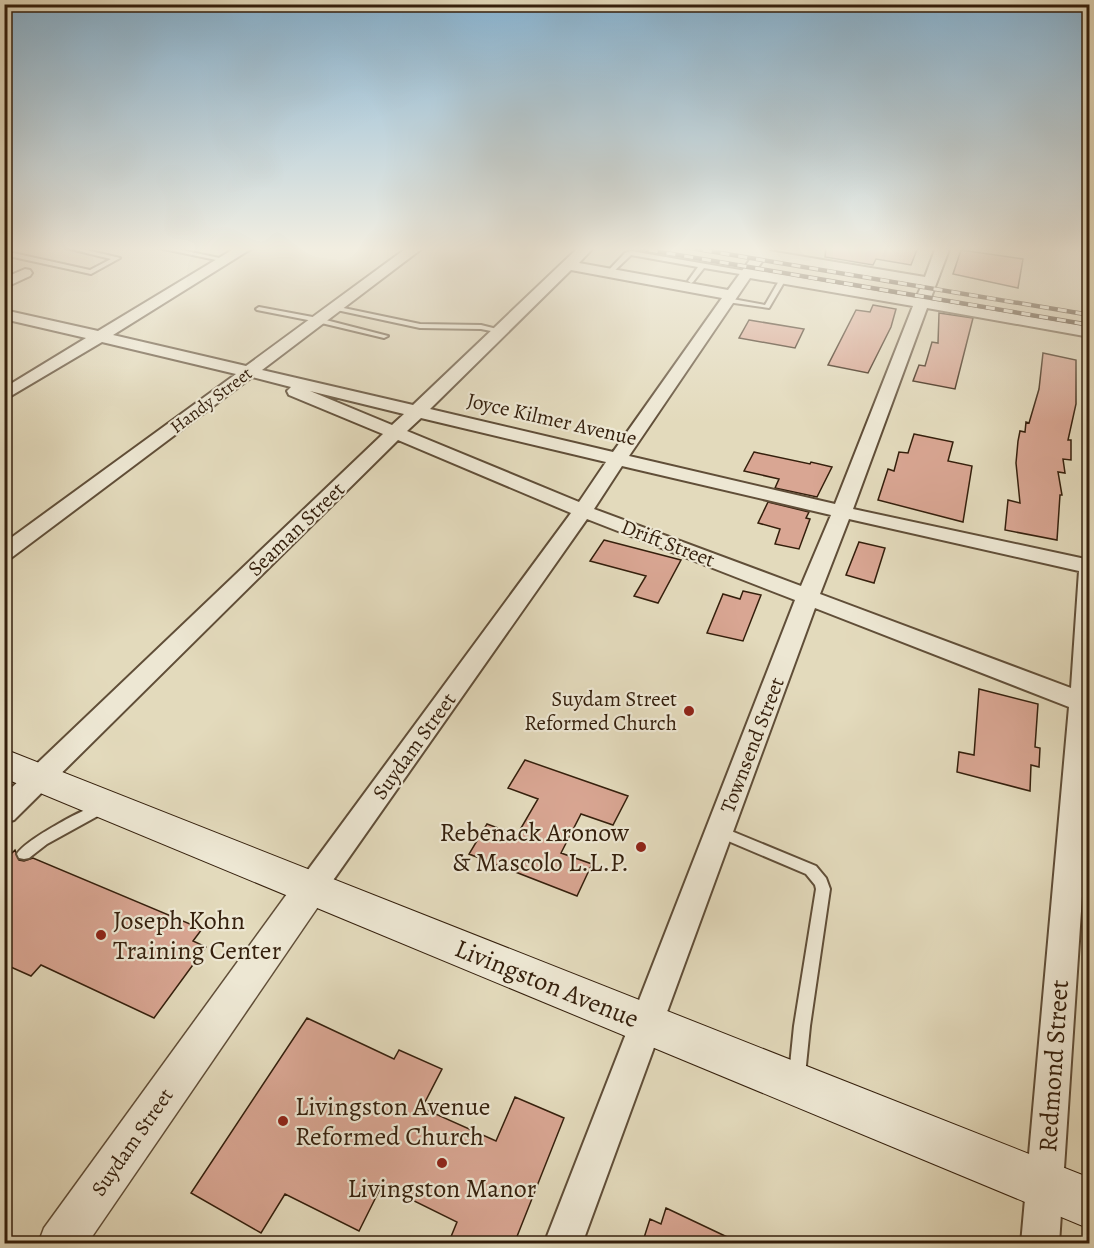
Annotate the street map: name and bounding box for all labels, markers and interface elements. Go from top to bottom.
street label: Handy Street [165,361,257,439]
street label: Joyce Kilmer Avenue [464,386,640,452]
street label: Seaman Street [242,476,351,582]
street label: Drift Street [617,512,719,574]
street label: Townsend Street [713,673,791,817]
place label: Suydam Street Reformed Church [524,685,677,737]
street label: Suydam Street [366,687,462,805]
marker: Suydam Street Reformed Church [682,704,696,718]
place label: Rebenack Aronow & Mascolo L.L.P. [440,815,630,880]
marker: Rebenack Aronow & Mascolo L.L.P. [634,840,648,854]
place label: Joseph Kohn Training Center [113,903,281,968]
marker: Joseph Kohn Training Center [94,928,108,942]
street label: Livingston Avenue [450,931,644,1036]
street label: Redmond Street [1030,978,1077,1153]
street label: Suydam Street [84,1082,180,1202]
place label: Livingston Avenue Reformed Church [295,1089,491,1154]
marker: Livingston Avenue Reformed Church [276,1114,290,1128]
marker: Livingston Manor [435,1156,449,1170]
place label: Livingston Manor [347,1171,537,1206]

